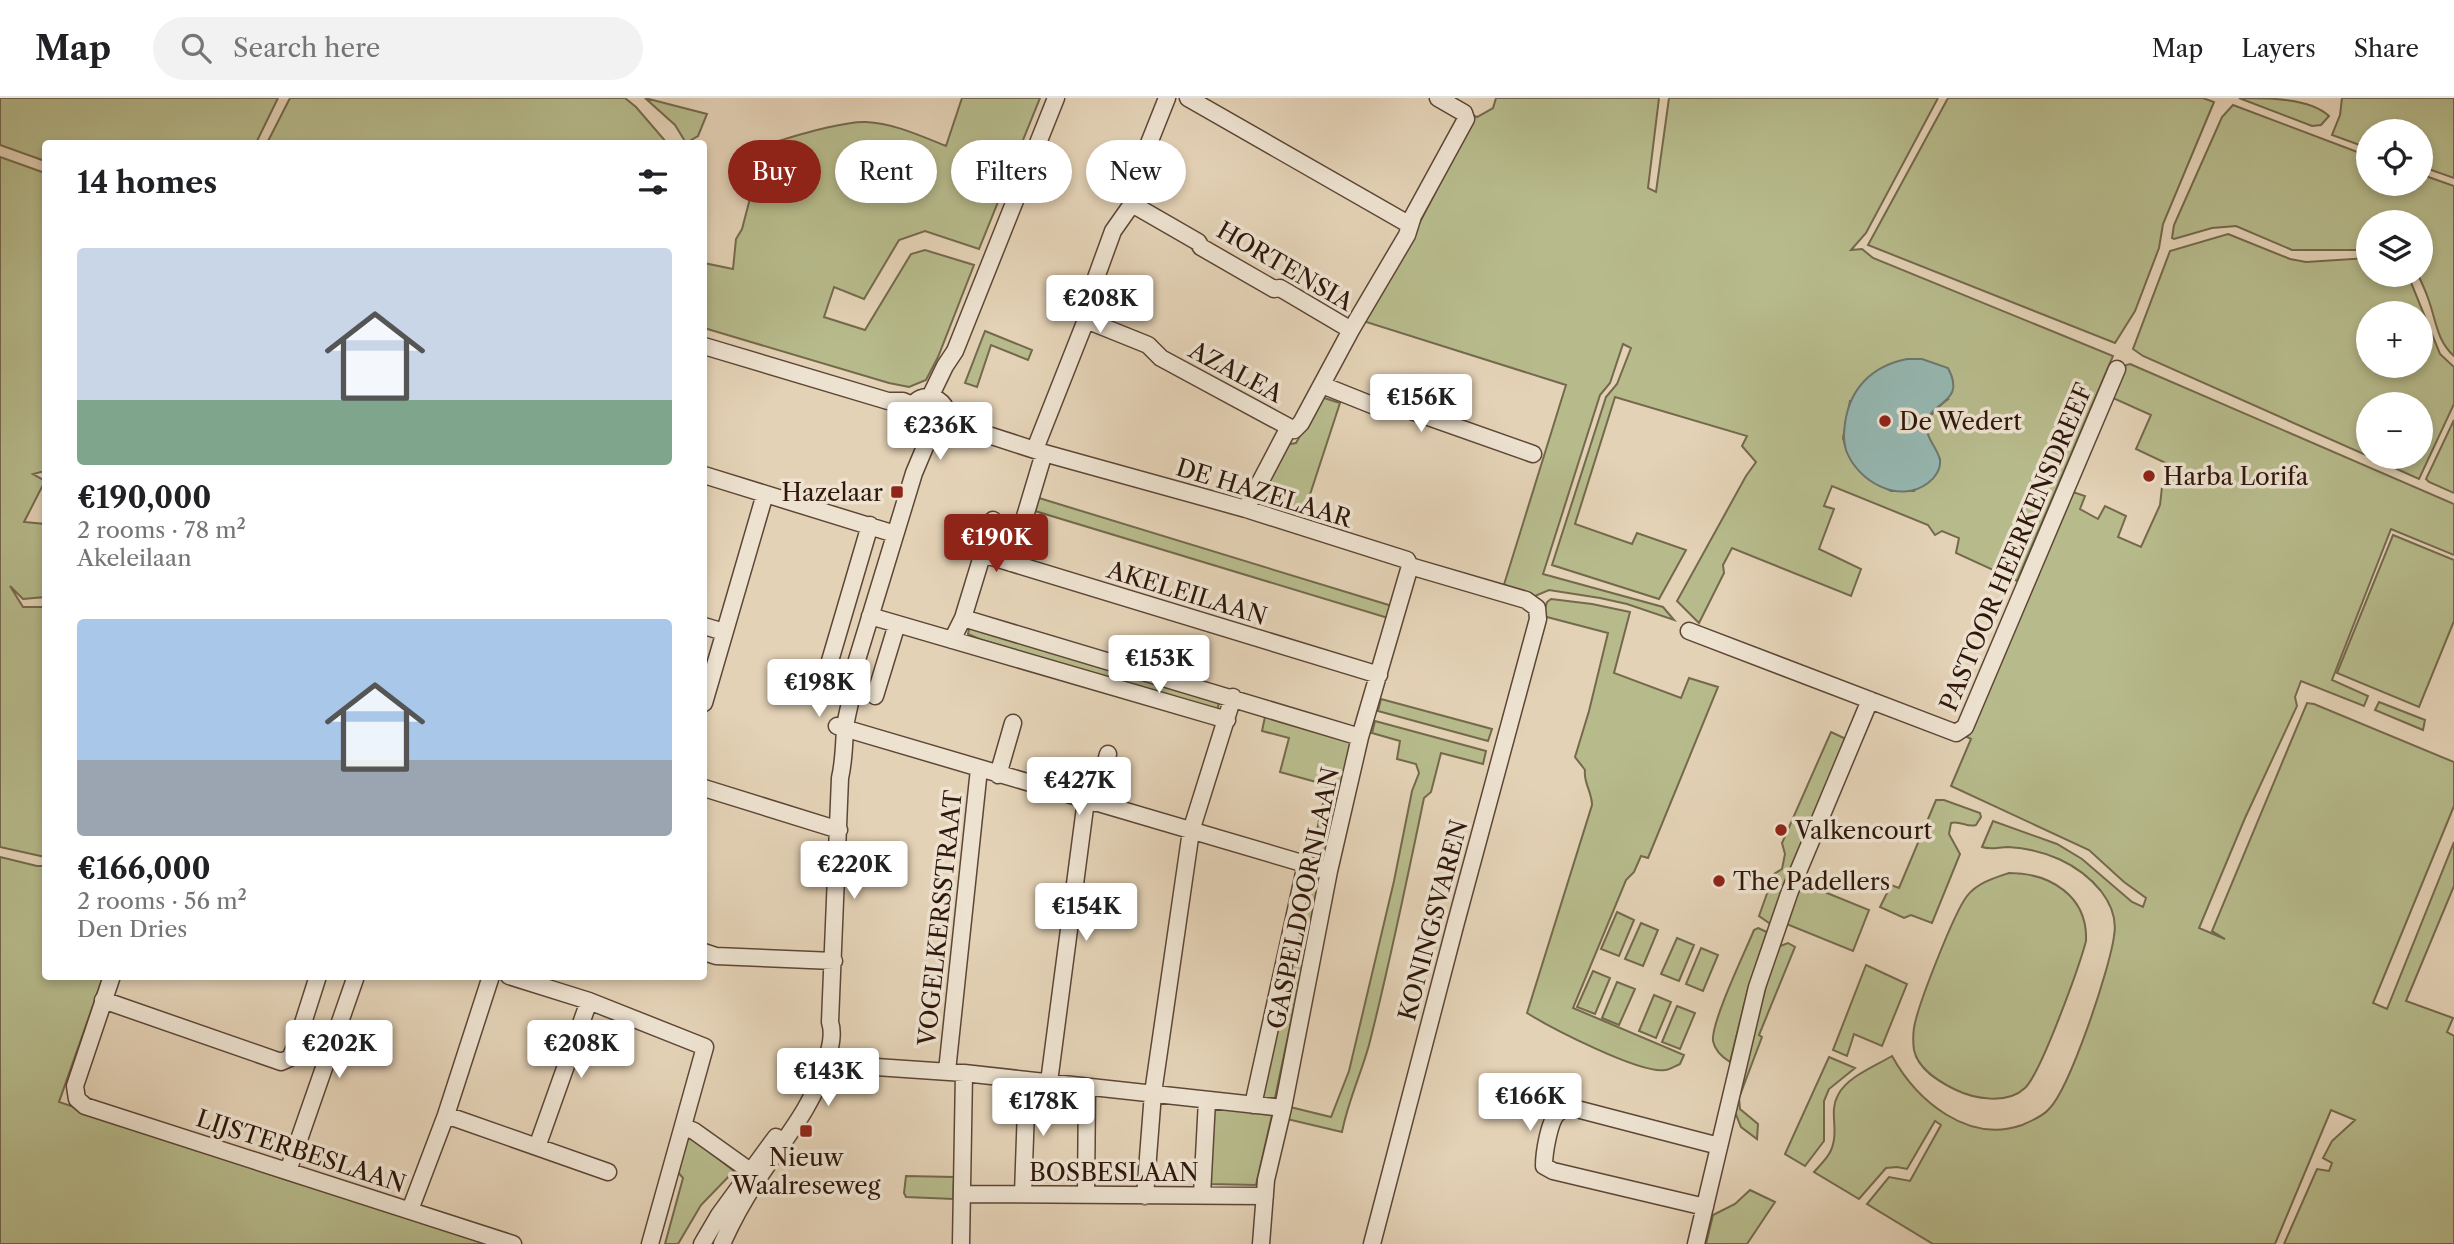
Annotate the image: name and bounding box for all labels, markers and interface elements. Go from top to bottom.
search box [153,17,643,80]
text: Map [35,28,111,69]
icon: search [177,29,215,67]
text: Search here [233,32,380,64]
text: Map [2152,34,2203,63]
text: Layers [2241,34,2316,63]
text: Share [2354,34,2419,63]
map controls [2356,119,2433,469]
button: locate [2356,119,2433,196]
chip: Buy [728,140,821,203]
chip: Rent [835,140,937,203]
chip: Filters [951,140,1072,203]
chip: New [1086,140,1186,203]
icon: filters [634,163,672,201]
text: 14 homes [77,164,217,201]
button: layers [2356,210,2433,287]
street label: HORTENSIA [1212,215,1359,317]
pin: €208K [1051,275,1149,335]
text: €208K [1062,284,1138,312]
icon: home [312,293,438,419]
button: + [2356,301,2433,378]
street label: AZALEA [1183,335,1289,409]
pin: €156K [1372,374,1470,434]
street label: PASTOOR HEERKENSDREEF [1934,379,2098,715]
text: €156K [1386,383,1456,411]
button: − [2356,392,2433,469]
pin: €236K [891,402,989,462]
place label: De Wedert [1899,407,2022,436]
text: €236K [903,411,977,439]
marker: De Wedert [1877,413,1893,429]
street label: DE HAZELAAR [1173,453,1357,534]
place label: Harba Lorifa [2163,462,2309,491]
marker: Harba Lorifa [2141,468,2157,484]
place label: Hazelaar [782,478,883,507]
text: €190,000 [77,479,211,516]
marker: Hazelaar [889,484,905,500]
pin: €190K [947,514,1045,574]
text: 2 rooms · 78 m² [77,516,246,544]
text: €190K [960,523,1032,551]
text: Akeleilaan [77,544,192,572]
street label: AKELEILAAN [1103,555,1270,631]
pin: €153K [1110,636,1208,695]
text: €153K [1124,644,1194,672]
pin: €198K [770,660,868,719]
icon: home [312,664,438,790]
text: €198K [783,668,855,696]
pin: €427K [1030,758,1128,817]
street label: GASPELDOORNLAAN [1261,765,1345,1031]
text: €427K [1043,766,1115,794]
street label: VOGELKERSSTRAAT [912,789,968,1048]
place label: Valkencourt [1794,816,1933,845]
street label: KONINGSVAREN [1392,817,1474,1023]
marker: Valkencourt [1773,822,1789,838]
pin: €220K [805,842,903,901]
text: €166,000 [77,850,211,887]
text: €220K [817,850,891,878]
place label: The Padellers [1733,867,1890,896]
marker: The Padellers [1711,873,1727,889]
pin: €154K [1037,884,1135,943]
text: 2 rooms · 56 m² [77,887,247,915]
text: €154K [1051,892,1121,920]
text: Den Dries [77,915,187,943]
pin: €202K [290,1020,388,1080]
pin: €208K [532,1020,630,1080]
text: €202K [302,1029,376,1057]
text: €208K [543,1029,619,1057]
pin: €143K [779,1048,877,1108]
text: €143K [793,1057,863,1085]
pin: €166K [1481,1074,1579,1133]
pin: €178K [994,1079,1092,1138]
text: €166K [1495,1082,1565,1110]
text: €178K [1008,1087,1078,1115]
street label: LIJSTERBESLAAN [193,1103,409,1199]
marker: Nieuw Waalreseweg [798,1123,814,1139]
place label: Nieuw Waalreseweg [731,1143,881,1200]
street label: BOSBESLAAN [1029,1158,1199,1187]

